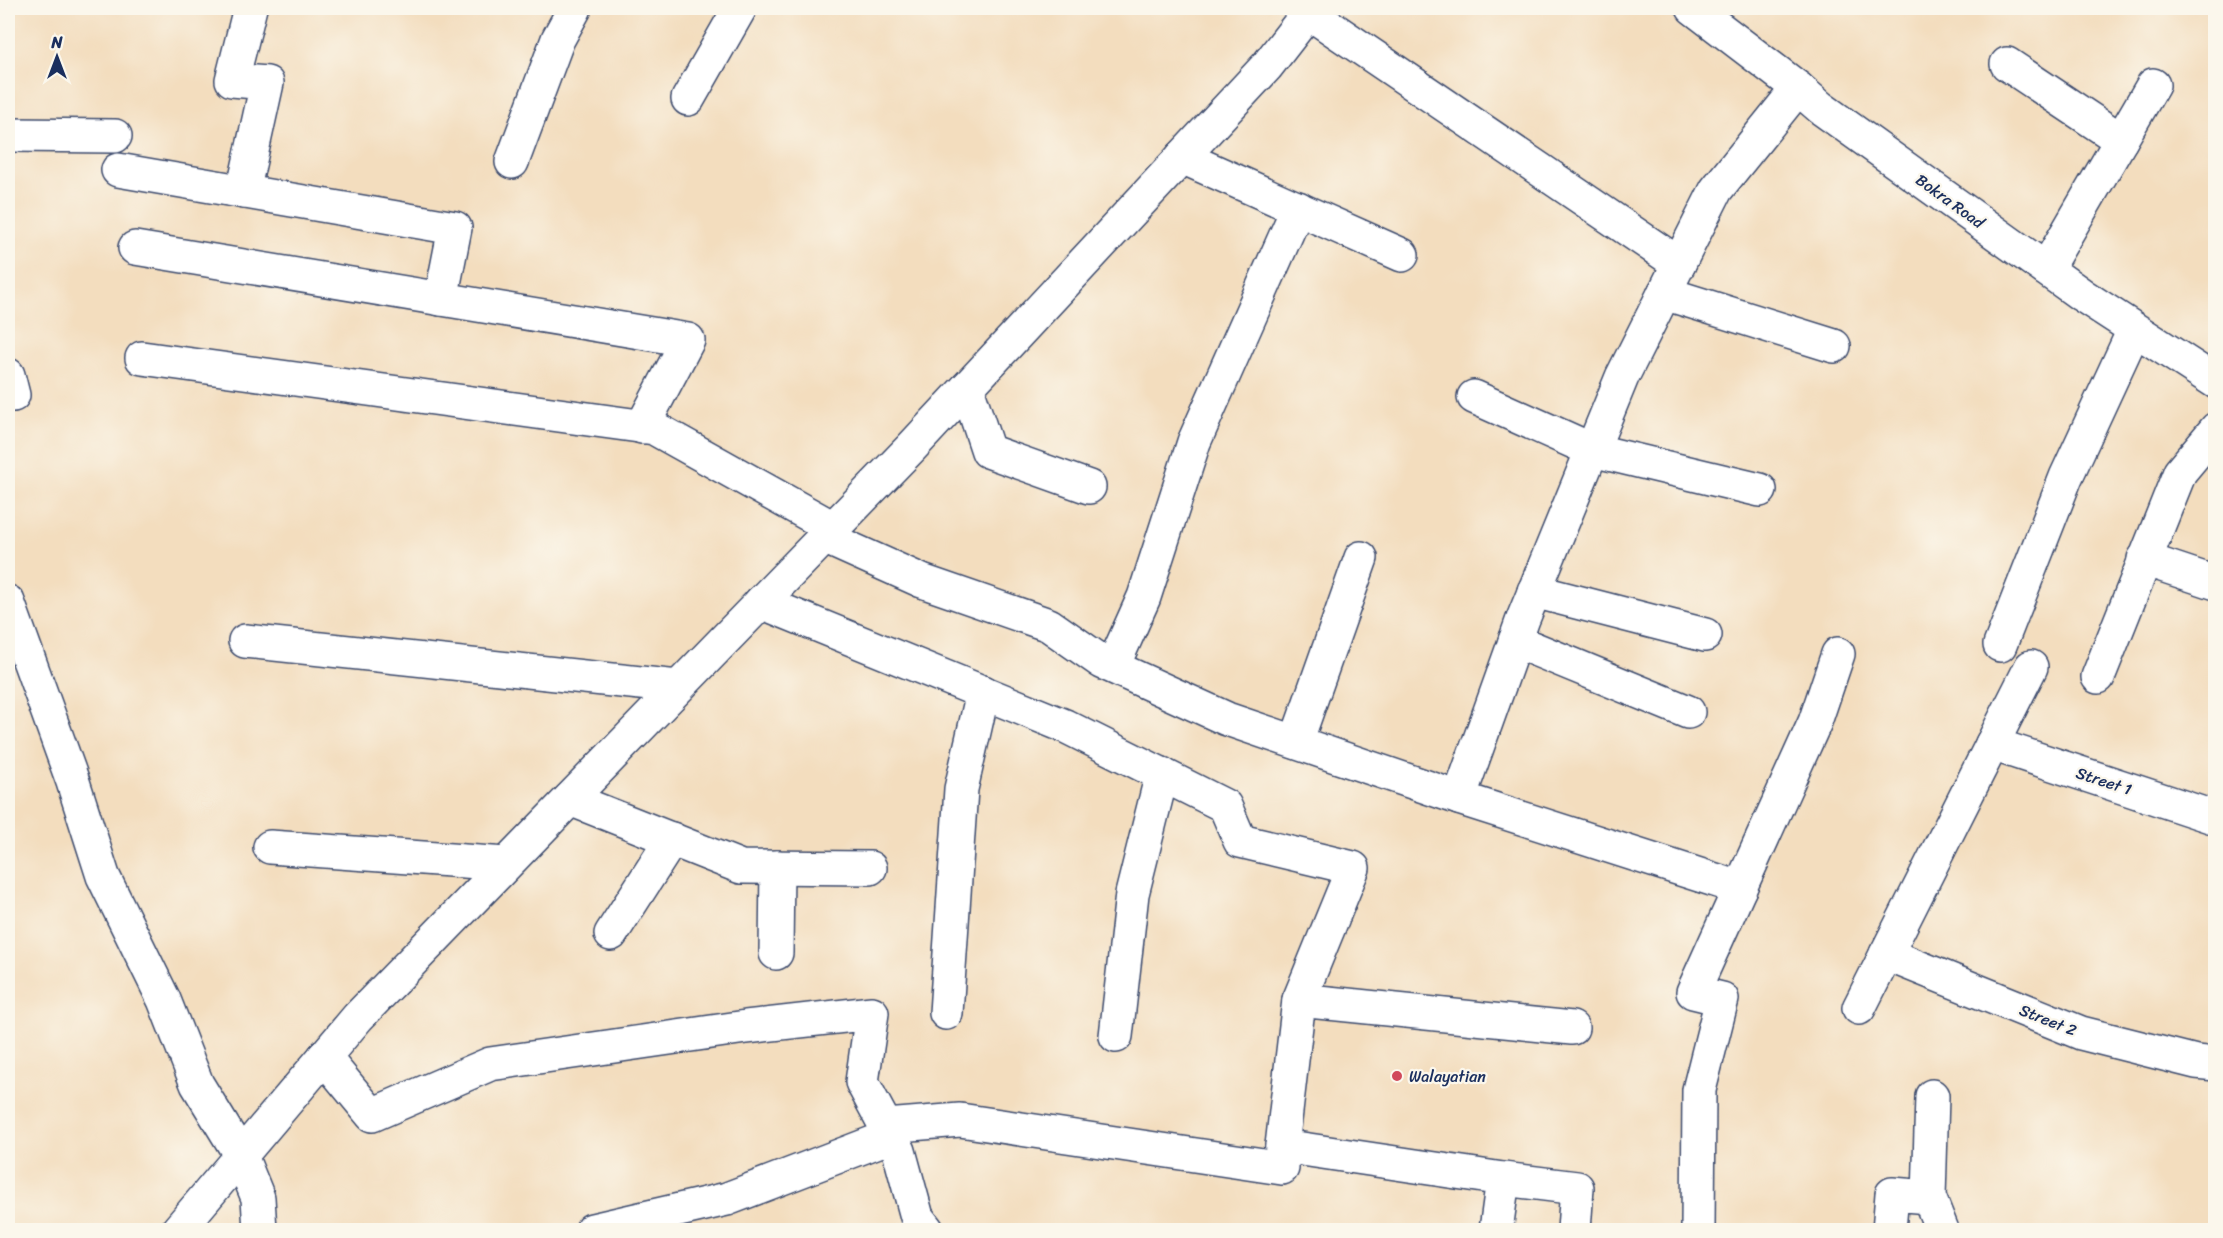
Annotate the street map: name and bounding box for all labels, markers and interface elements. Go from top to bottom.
north arrow [27,27,87,87]
text: N [50,28,63,57]
street label: Bokra Road [1909,166,1992,237]
street label: Street 1 [2072,758,2136,804]
street label: Street 2 [2015,995,2081,1045]
place label: Walayatian [1409,1062,1486,1091]
marker: Walayatian [1390,1069,1404,1083]

